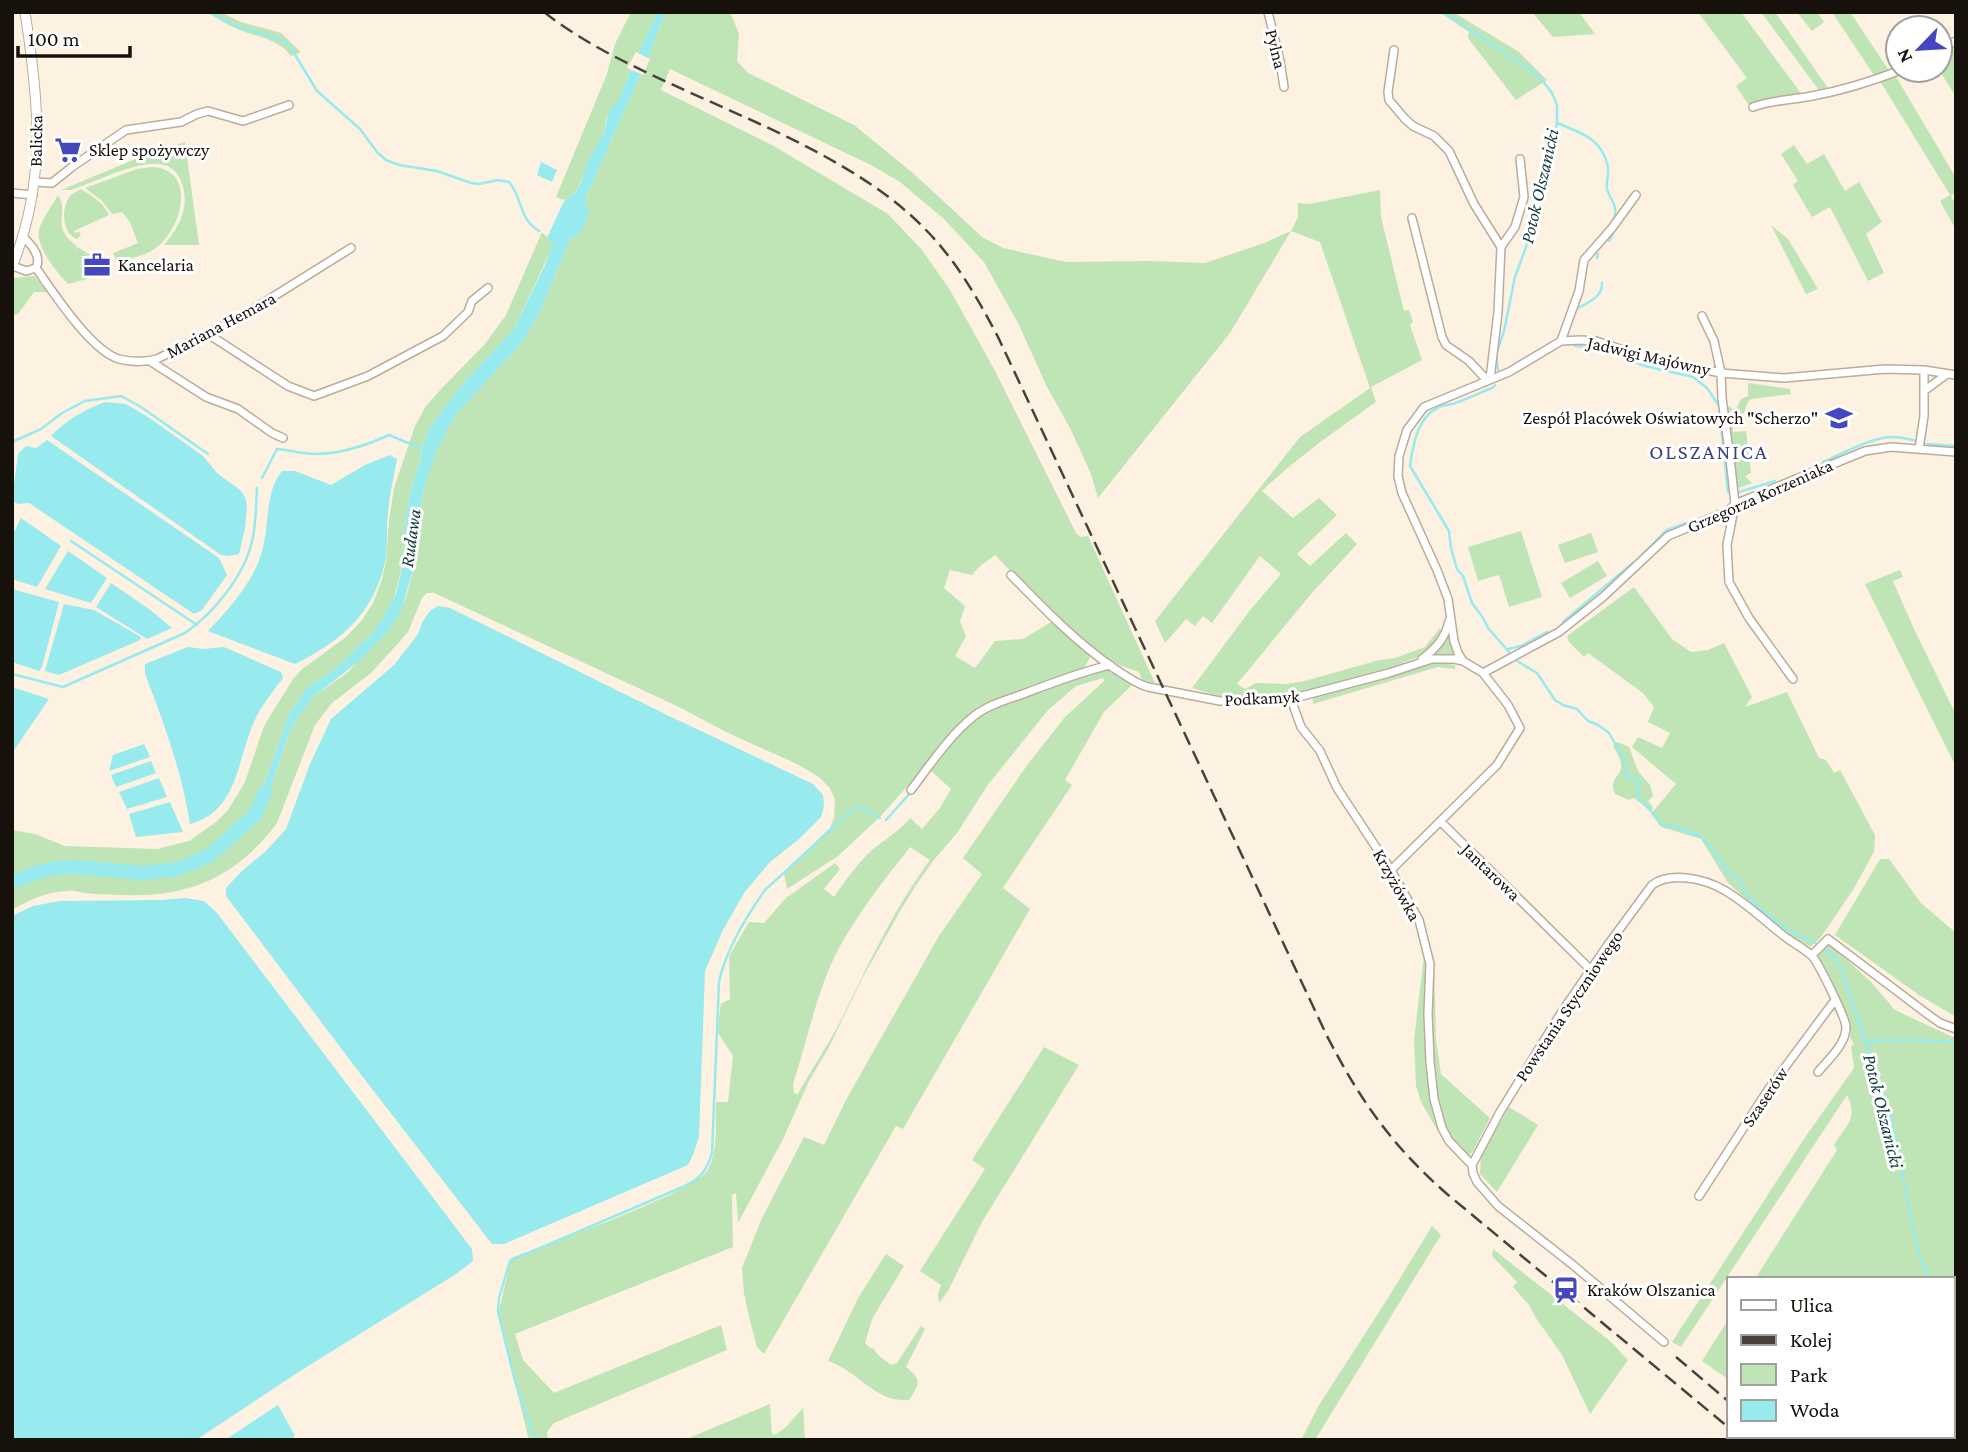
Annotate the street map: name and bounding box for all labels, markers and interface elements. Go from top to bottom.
scale bar [18,14,130,58]
north arrow [1884,14,1954,84]
text: 100 m [28,27,80,51]
street label: Pylna [1261,27,1291,71]
text: N [1892,46,1916,66]
street label: Balicka [26,115,46,167]
water label: Potok Olszanicki [1516,126,1563,245]
supermarket icon: Sklep spożywczy [53,135,83,165]
place label: Sklep spożywczy [89,140,210,160]
office icon: Kancelaria [82,250,112,280]
place label: Kancelaria [118,255,194,275]
street label: Mariana Hemara [163,288,279,362]
street label: Jadwigi Majówny [1583,332,1713,381]
school or university icon: Zespół Placówek Oświatowych "Scherzo" [1824,403,1854,433]
place label: Zespół Placówek Oświatowych "Scherzo" [1523,408,1818,428]
district label: OLSZANICA [1649,440,1769,464]
street label: Grzegorza Korzeniaka [1684,455,1836,537]
water label: Rudawa [396,507,425,569]
street label: Podkamyk [1224,686,1300,710]
street label: Jantarowa [1456,838,1525,905]
street label: Krzyżówka [1369,846,1425,924]
street label: Powstania Styczniowego [1511,927,1627,1085]
water label: Potok Olszanicki [1859,1052,1908,1171]
street label: Szaserów [1738,1063,1793,1131]
station icon: Kraków Olszanica [1551,1275,1581,1305]
legend [1727,1277,1954,1438]
place label: Kraków Olszanica [1587,1280,1716,1300]
text: Ulica [1790,1293,1833,1317]
text: Kolej [1790,1328,1832,1352]
text: Park [1790,1363,1827,1387]
text: Woda [1790,1398,1840,1422]

